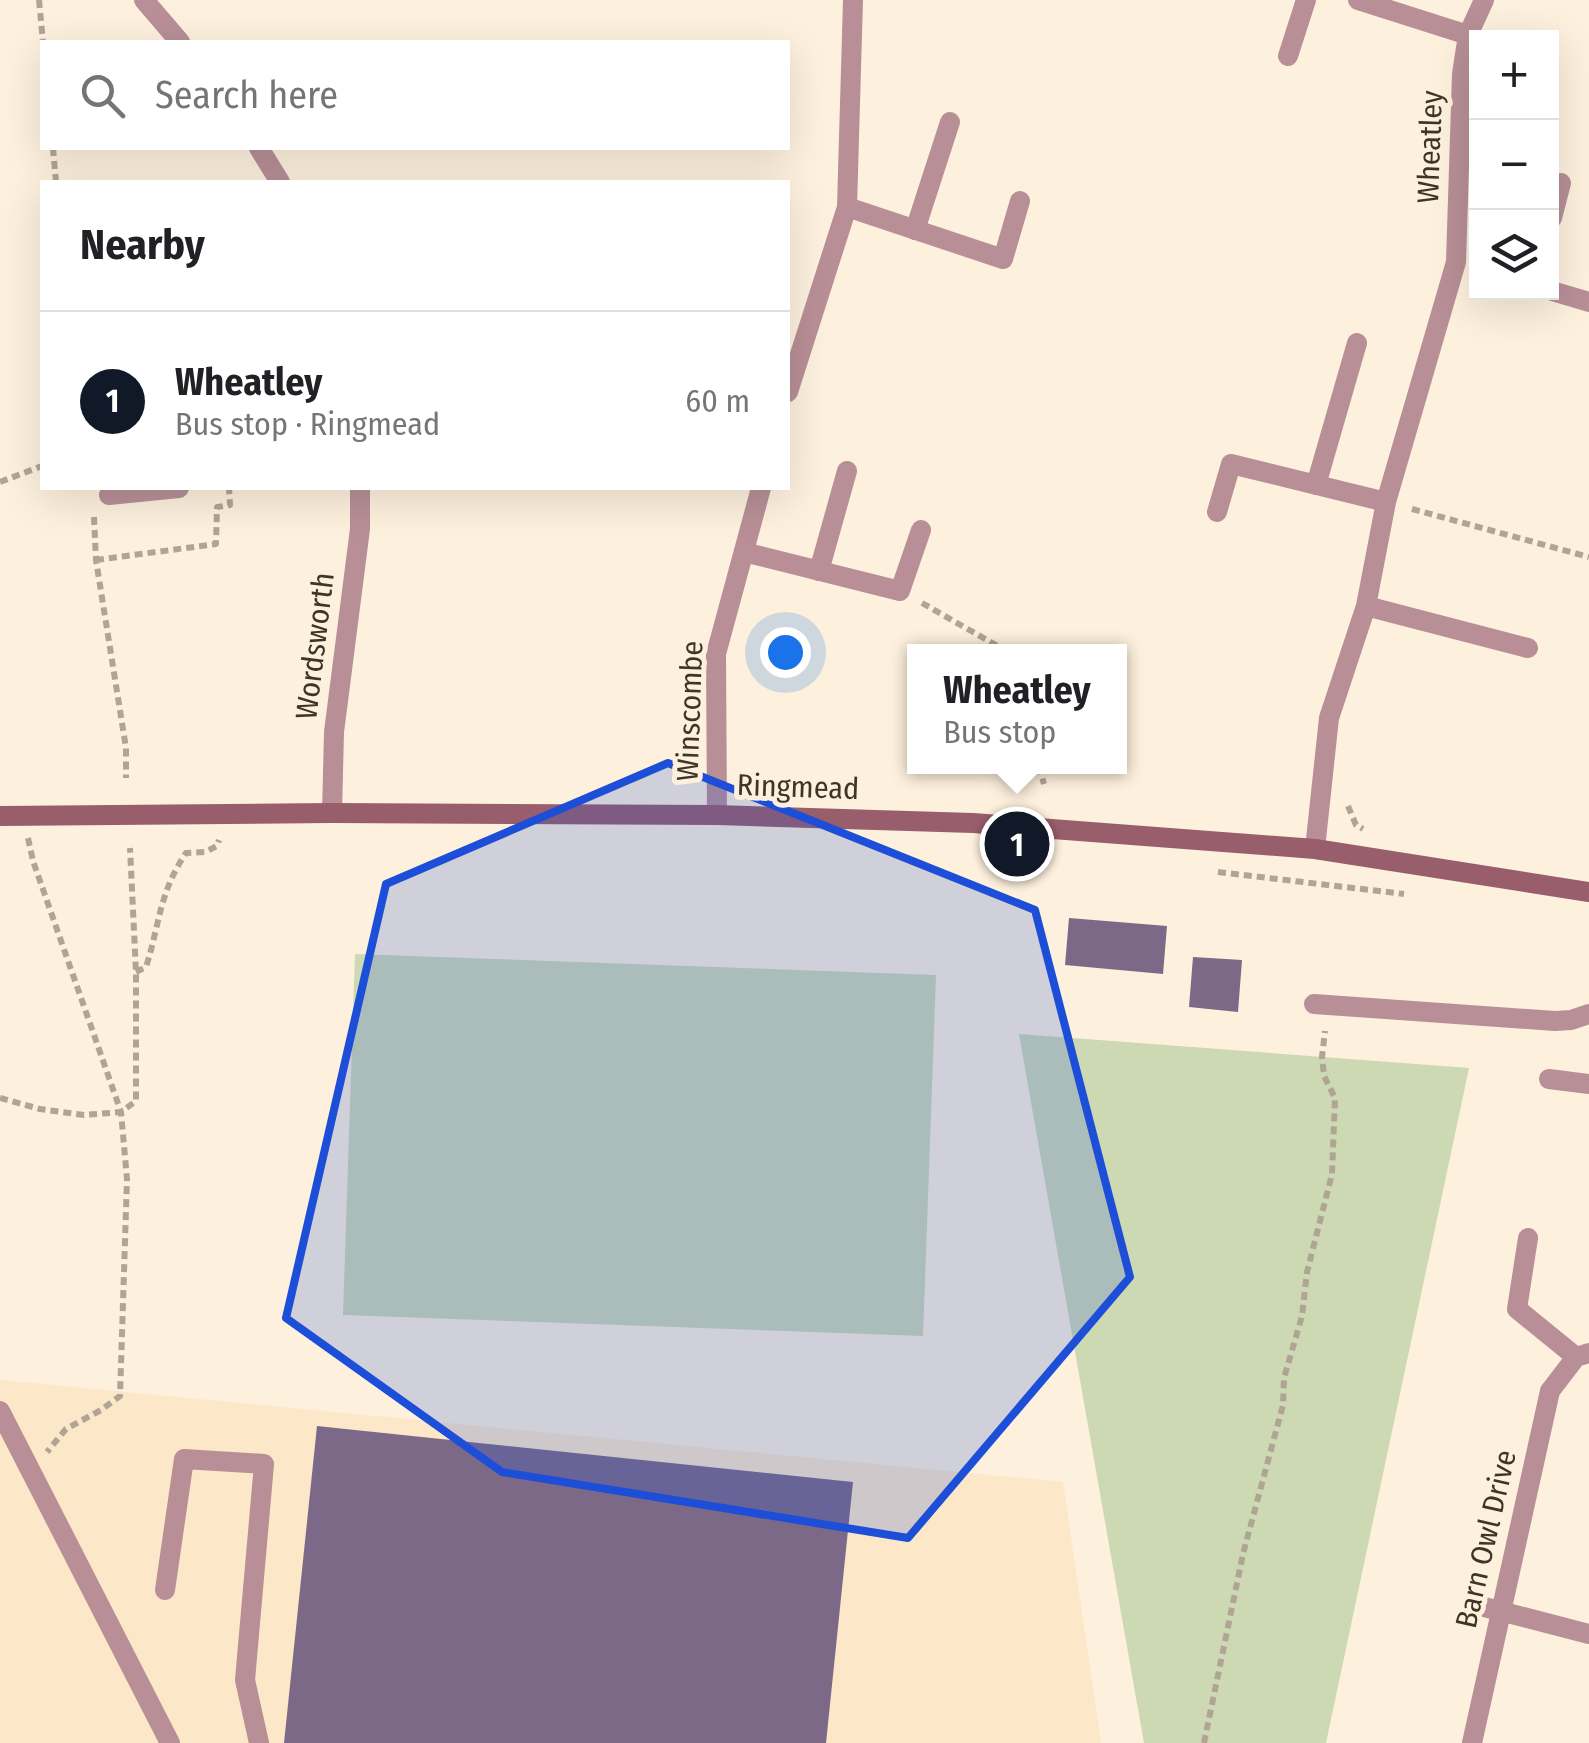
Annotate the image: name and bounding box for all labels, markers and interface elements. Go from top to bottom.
map controls [1469,30,1559,300]
button: + [1469,30,1559,120]
search box [40,40,790,150]
icon: search [75,68,130,123]
text: Search here [155,72,338,118]
street label: Wheatley [1410,89,1450,204]
button: − [1469,120,1559,210]
button: layers [1469,210,1559,300]
text: Nearby [80,220,205,270]
text: Wheatley [175,359,322,405]
text: 1 [106,382,119,420]
text: 60 m [685,382,750,420]
text: Bus stop · Ringmead [175,405,440,443]
street label: Wordsworth [288,570,342,722]
your location [760,627,811,678]
street label: Winscombe [670,640,710,782]
popup [907,644,1127,774]
text: Wheatley [943,667,1091,713]
text: Bus stop [943,713,1056,751]
street label: Ringmead [736,767,860,807]
pin: 1 [984,806,1050,882]
street label: Barn Owl Drive [1448,1447,1524,1631]

